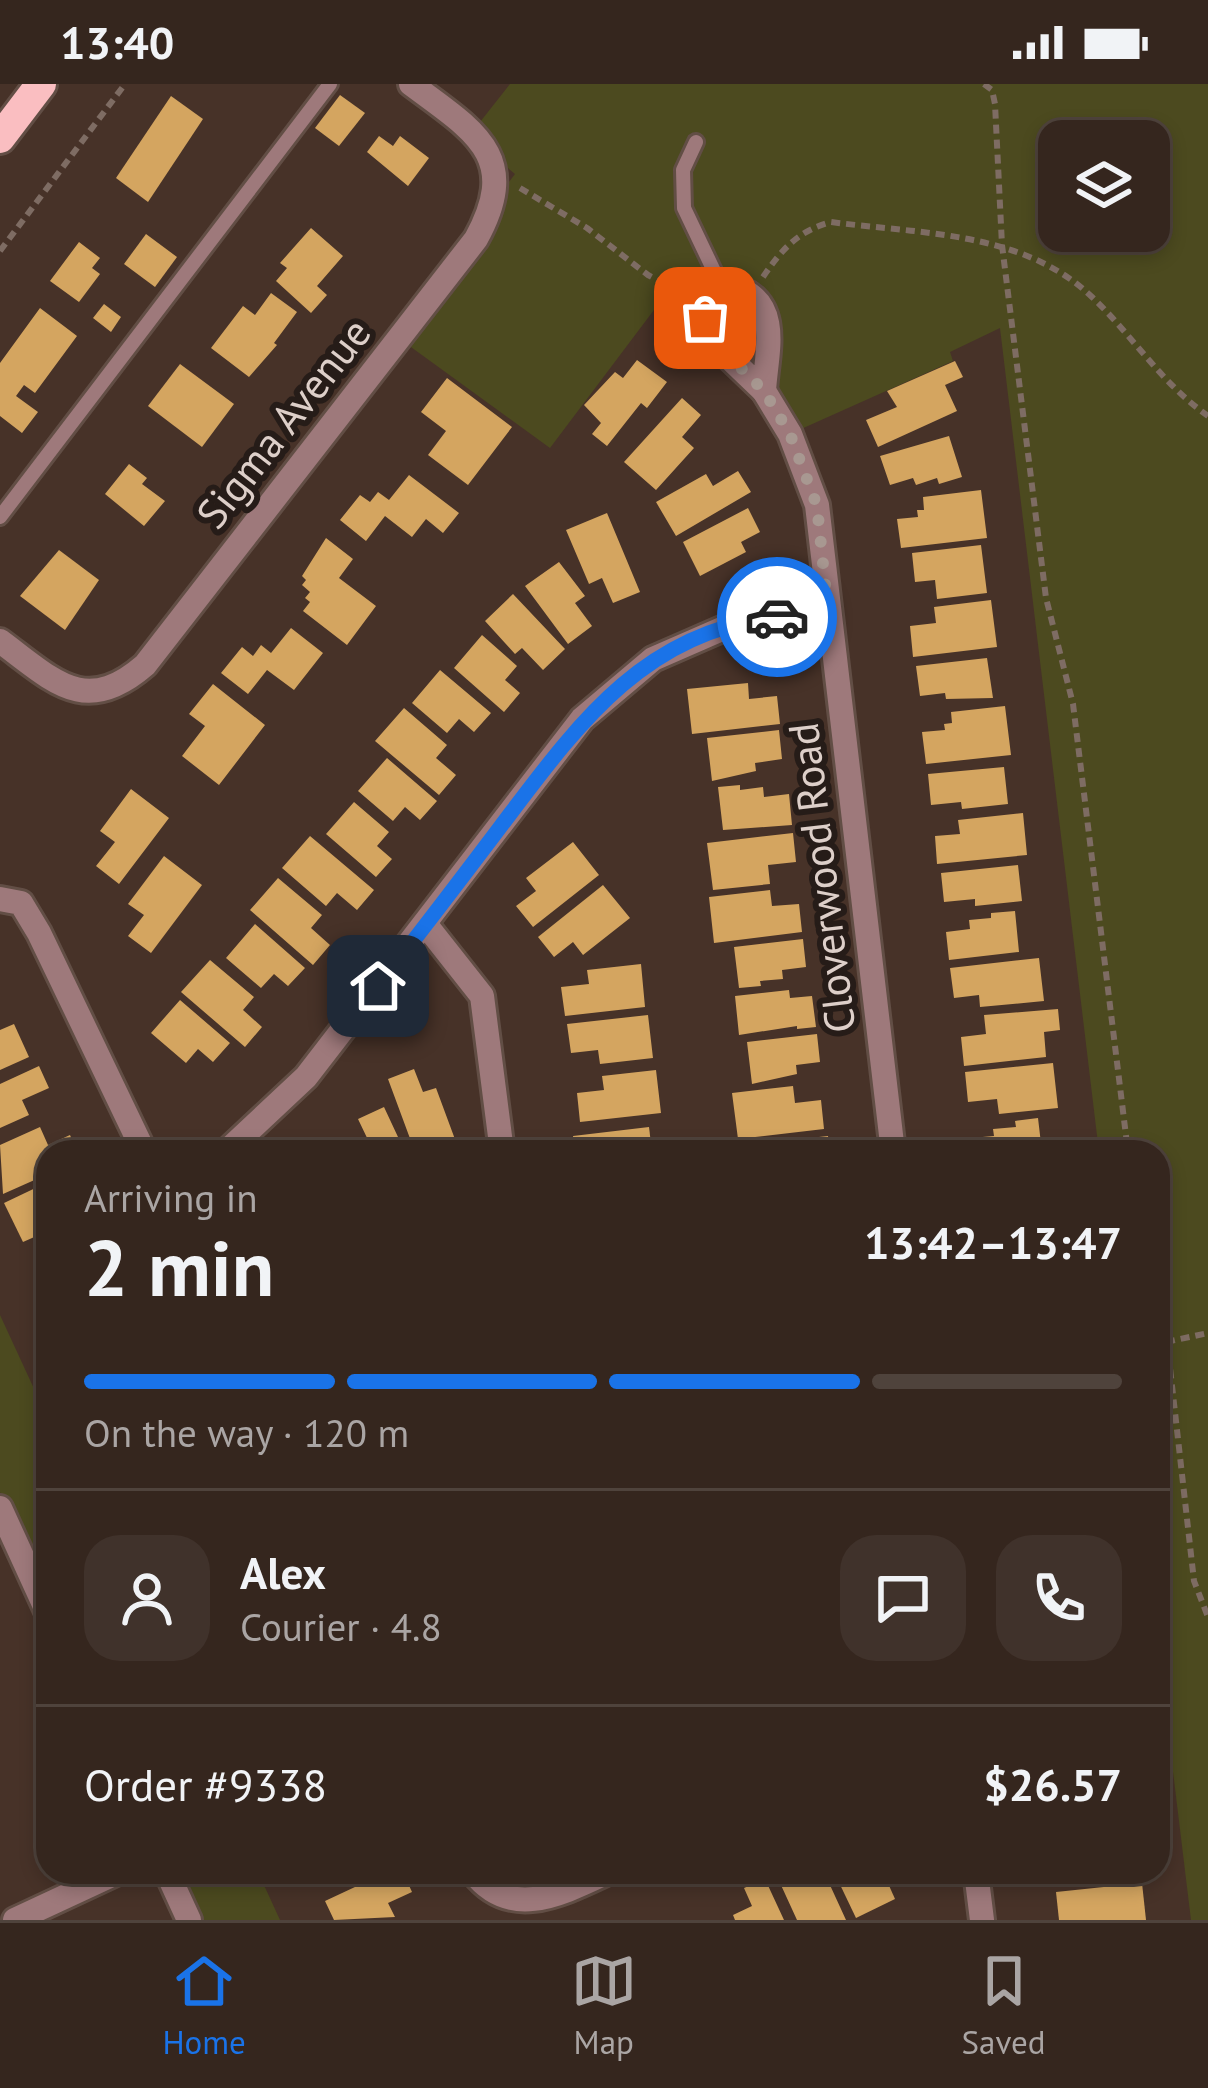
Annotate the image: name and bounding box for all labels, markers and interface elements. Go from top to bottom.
text: 13:40 [60,13,174,71]
map controls [1038,120,1170,252]
button: layers [1038,120,1170,252]
pin [654,267,756,369]
icon: bag [672,285,738,351]
street label: Sigma Avenue [184,307,382,539]
courier [717,557,837,677]
icon: car [744,584,810,650]
street label: Cloverwood Road [775,720,867,1036]
pin [327,935,429,1037]
icon: home [345,953,411,1019]
text: Arriving in [84,1172,258,1223]
text: 13:42–13:47 [864,1213,1122,1271]
text: 2 min [84,1217,274,1318]
text: On the way · 120 m [84,1407,409,1458]
button: person [84,1535,210,1661]
button: chat [840,1535,966,1661]
button: phone [996,1535,1122,1661]
text: Alex [240,1543,326,1601]
text: Courier · 4.8 [240,1601,442,1652]
text: Order #9338 [84,1755,327,1813]
text: $26.57 [983,1755,1122,1813]
tab: Home [162,1948,246,2063]
tab: Map [571,1948,637,2063]
tab: Saved [962,1948,1046,2063]

